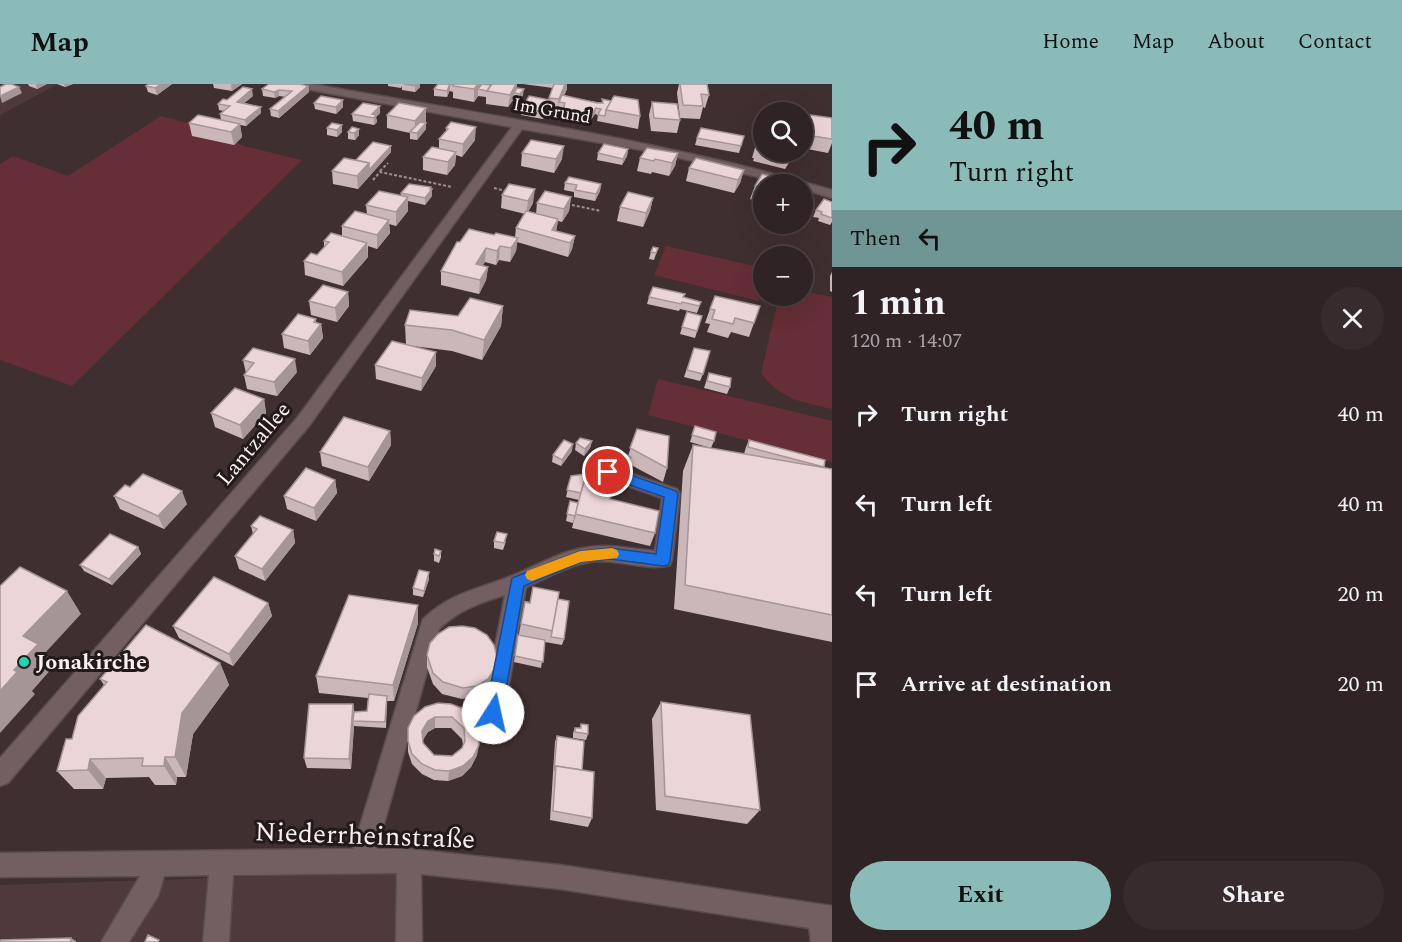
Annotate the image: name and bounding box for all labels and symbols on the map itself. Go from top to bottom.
street label: Im Grund [511,91,593,131]
street label: Lantzallee [209,395,299,493]
pin [582,446,633,497]
place label: Jonakirche [36,646,147,679]
marker: Jonakirche [17,655,31,669]
position arrow [461,681,525,745]
street label: Niederrheinstraße [254,811,476,861]

